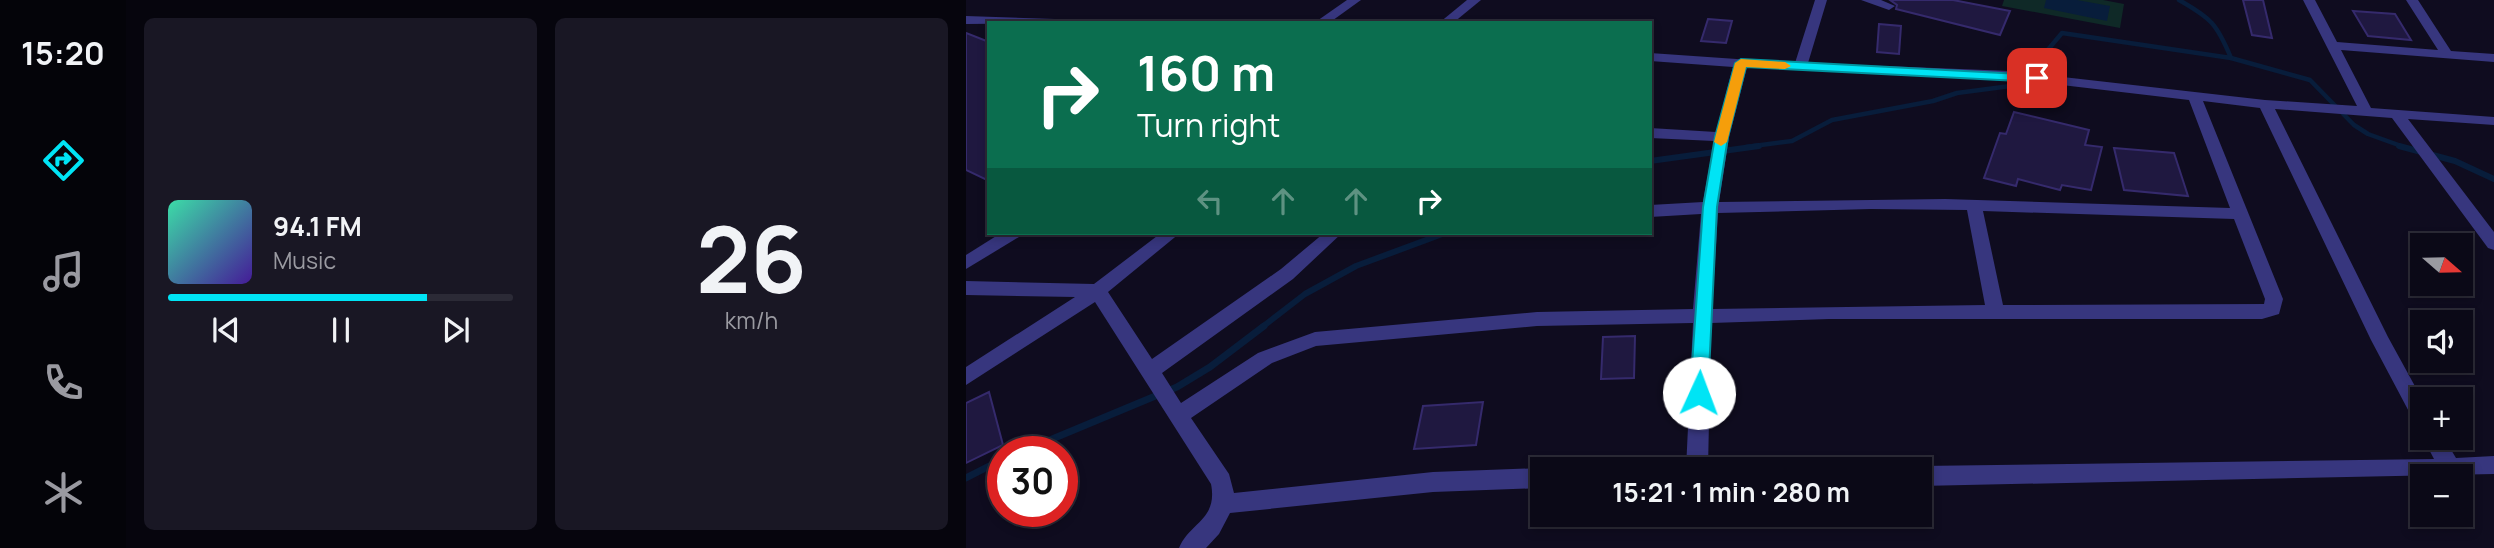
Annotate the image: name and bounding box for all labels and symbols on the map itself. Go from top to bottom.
pin [2007,48,2067,108]
north arrow [2410,233,2473,296]
position arrow [1662,356,1736,430]
speed limit sign: 30 [987,436,1078,527]

